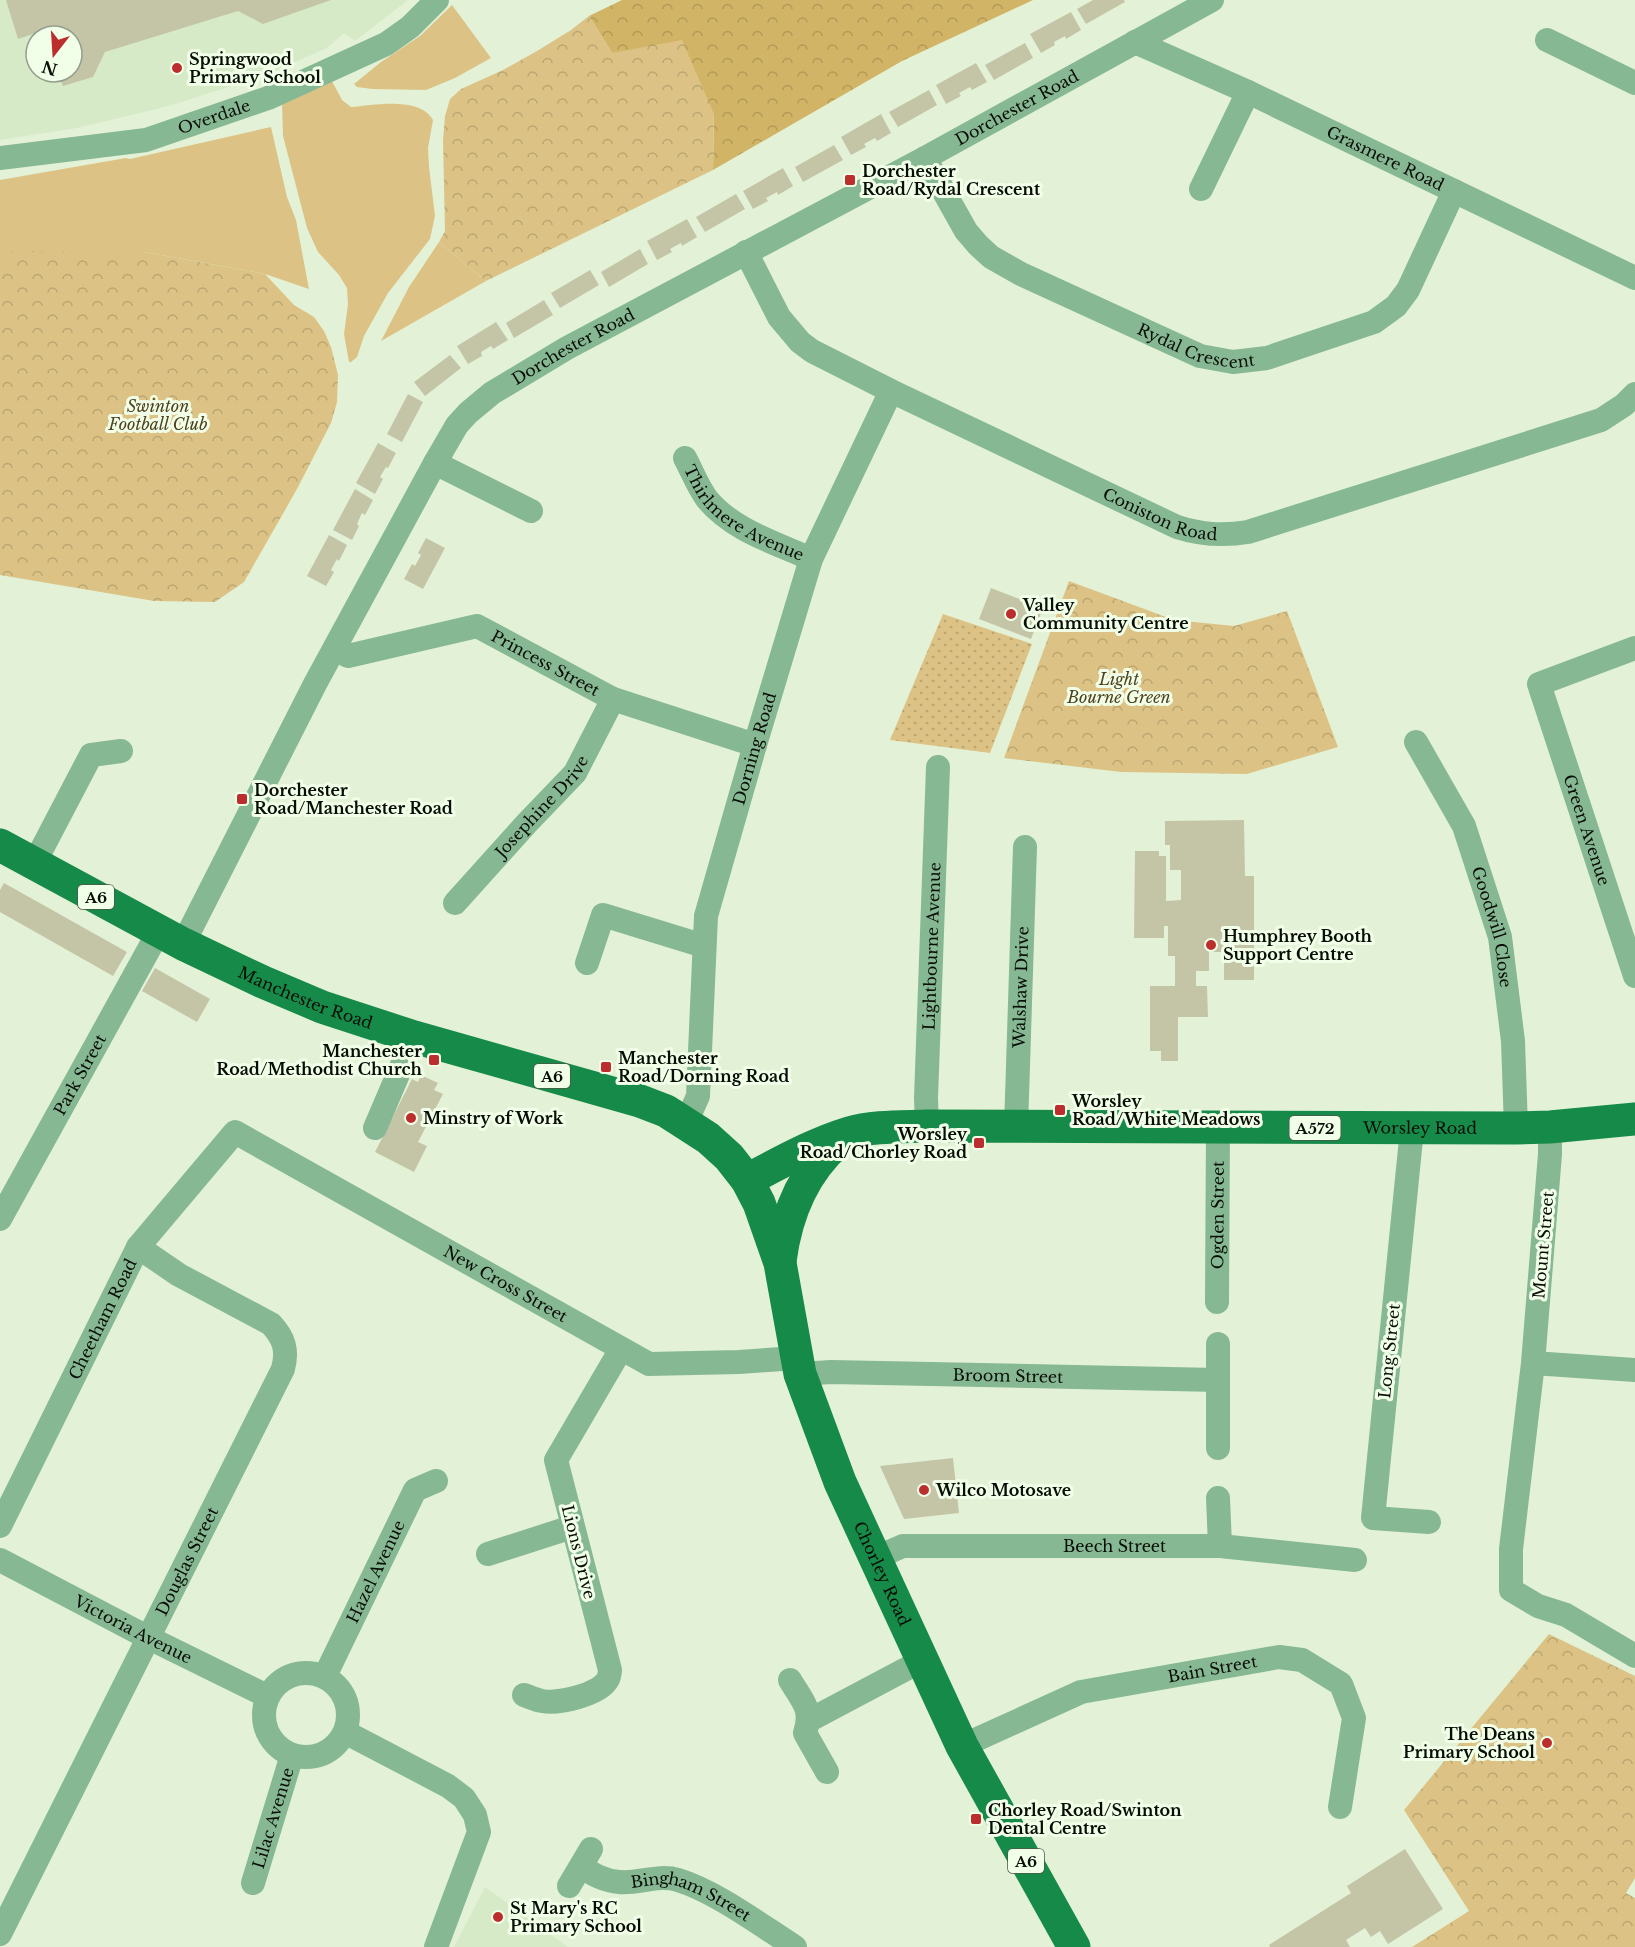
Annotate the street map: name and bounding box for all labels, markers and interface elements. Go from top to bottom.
north arrow [24,24,84,84]
place label: Springwood Primary School [189,49,321,87]
text: N [39,57,60,80]
marker: Springwood Primary School [170,61,184,75]
street label: Dorchester Road [952,65,1082,149]
street label: Overdale [175,95,253,138]
street label: Grasmere Road [1323,121,1448,195]
place label: Dorchester Road/Rydal Crescent [862,161,1041,199]
marker: Dorchester Road/Rydal Crescent [843,173,857,187]
street label: Dorchester Road [508,304,638,389]
street label: Rydal Crescent [1134,319,1256,372]
park label: Swinton Football Club [108,396,207,434]
street label: Thirlmere Avenue [680,462,807,565]
street label: Coniston Road [1100,483,1218,544]
place label: Valley Community Centre [1022,595,1189,633]
marker: Valley Community Centre [1004,607,1018,621]
street label: Princess Street [488,626,603,700]
park label: Light Bourne Green [1066,669,1171,707]
street label: Dorning Road [728,690,780,807]
street label: Josephine Drive [489,752,592,863]
street label: Green Avenue [1559,772,1615,888]
place label: Dorchester Road/Manchester Road [254,780,453,818]
marker: Dorchester Road/Manchester Road [235,792,249,806]
street label: Lightbourne Avenue [918,862,945,1031]
street label: Goodwill Close [1468,864,1516,989]
road number: A6 [78,885,114,909]
street label: Walshaw Drive [1009,926,1032,1049]
place label: Humphrey Booth Support Centre [1223,926,1373,964]
marker: Humphrey Booth Support Centre [1204,938,1218,952]
street label: Manchester Road [235,962,375,1033]
street label: Park Street [49,1030,110,1119]
place label: Manchester Road/Methodist Church [216,1041,423,1079]
place label: Manchester Road/Dorning Road [618,1048,789,1086]
marker: Manchester Road/Methodist Church [427,1053,441,1067]
marker: Manchester Road/Dorning Road [599,1060,613,1074]
road number: A6 [534,1064,570,1088]
place label: Worsley Road/White Meadows [1071,1091,1260,1129]
marker: Worsley Road/White Meadows [1053,1103,1067,1117]
place label: Minstry of Work [423,1108,564,1128]
marker: Minstry of Work [404,1111,418,1125]
road number: A572 [1290,1116,1340,1140]
street label: Worsley Road [1362,1117,1477,1138]
place label: Worsley Road/Chorley Road [800,1124,968,1162]
marker: Worsley Road/Chorley Road [972,1136,986,1150]
street label: Ogden Street [1207,1161,1228,1269]
street label: Mount Street [1528,1190,1558,1300]
street label: New Cross Street [440,1241,571,1326]
street label: Cheetham Road [64,1255,141,1383]
street label: Long Street [1374,1303,1404,1399]
street label: Broom Street [952,1365,1063,1387]
place label: Wilco Motosave [935,1480,1071,1500]
marker: Wilco Motosave [917,1483,931,1497]
street label: Douglas Street [151,1503,222,1619]
street label: Lions Drive [558,1503,600,1601]
street label: Hazel Avenue [342,1517,409,1626]
street label: Chorley Road [850,1518,915,1629]
street label: Beech Street [1063,1536,1166,1556]
street label: Victoria Avenue [70,1590,195,1668]
street label: Bain Street [1166,1651,1259,1687]
place label: The Deans Primary School [1403,1724,1535,1762]
marker: The Deans Primary School [1540,1736,1554,1750]
street label: Lilac Avenue [248,1765,298,1871]
place label: Chorley Road/Swinton Dental Centre [988,1800,1182,1838]
marker: Chorley Road/Swinton Dental Centre [969,1812,983,1826]
road number: A6 [1008,1849,1044,1873]
street label: Bingham Street [629,1868,755,1925]
place label: St Mary's RC Primary School [510,1898,642,1936]
marker: St Mary's RC Primary School [491,1910,505,1924]

